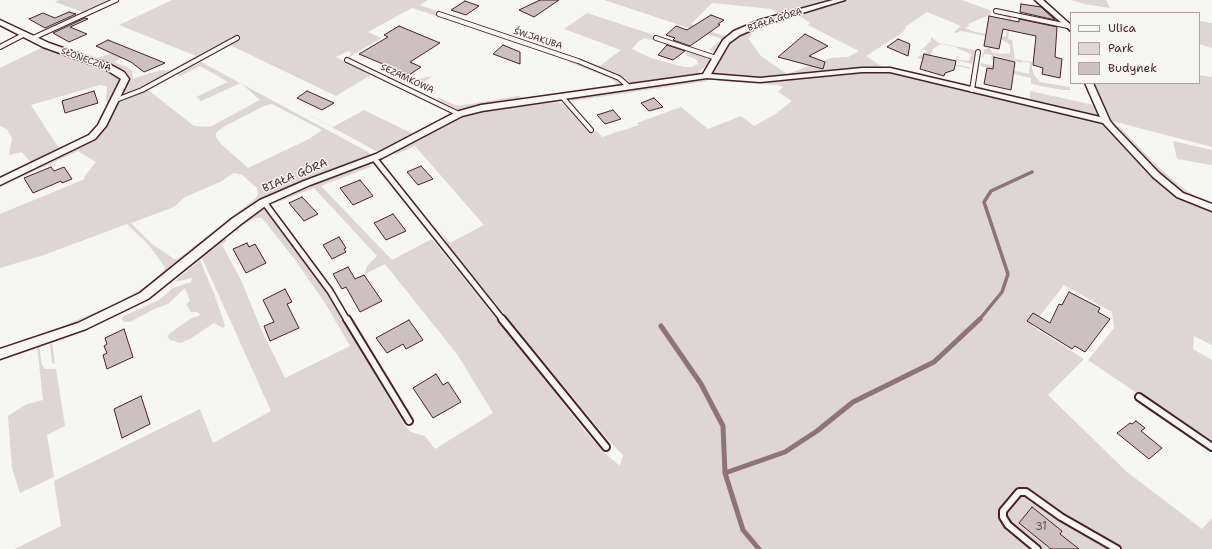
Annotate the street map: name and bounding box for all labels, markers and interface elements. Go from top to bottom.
street label: BIAŁA GÓRA [746,6,804,34]
legend [1070,12,1200,84]
text: Ulica [1108,20,1136,36]
street label: ŚW.JAKUBA [512,26,564,52]
text: Park [1108,40,1134,56]
street label: SŁONECZNA [59,46,113,74]
text: Budynek [1108,60,1157,76]
street label: SEZAMKOWA [379,62,435,96]
street label: BIAŁA GÓRA [261,156,329,196]
house number: 31 [1035,520,1047,534]

